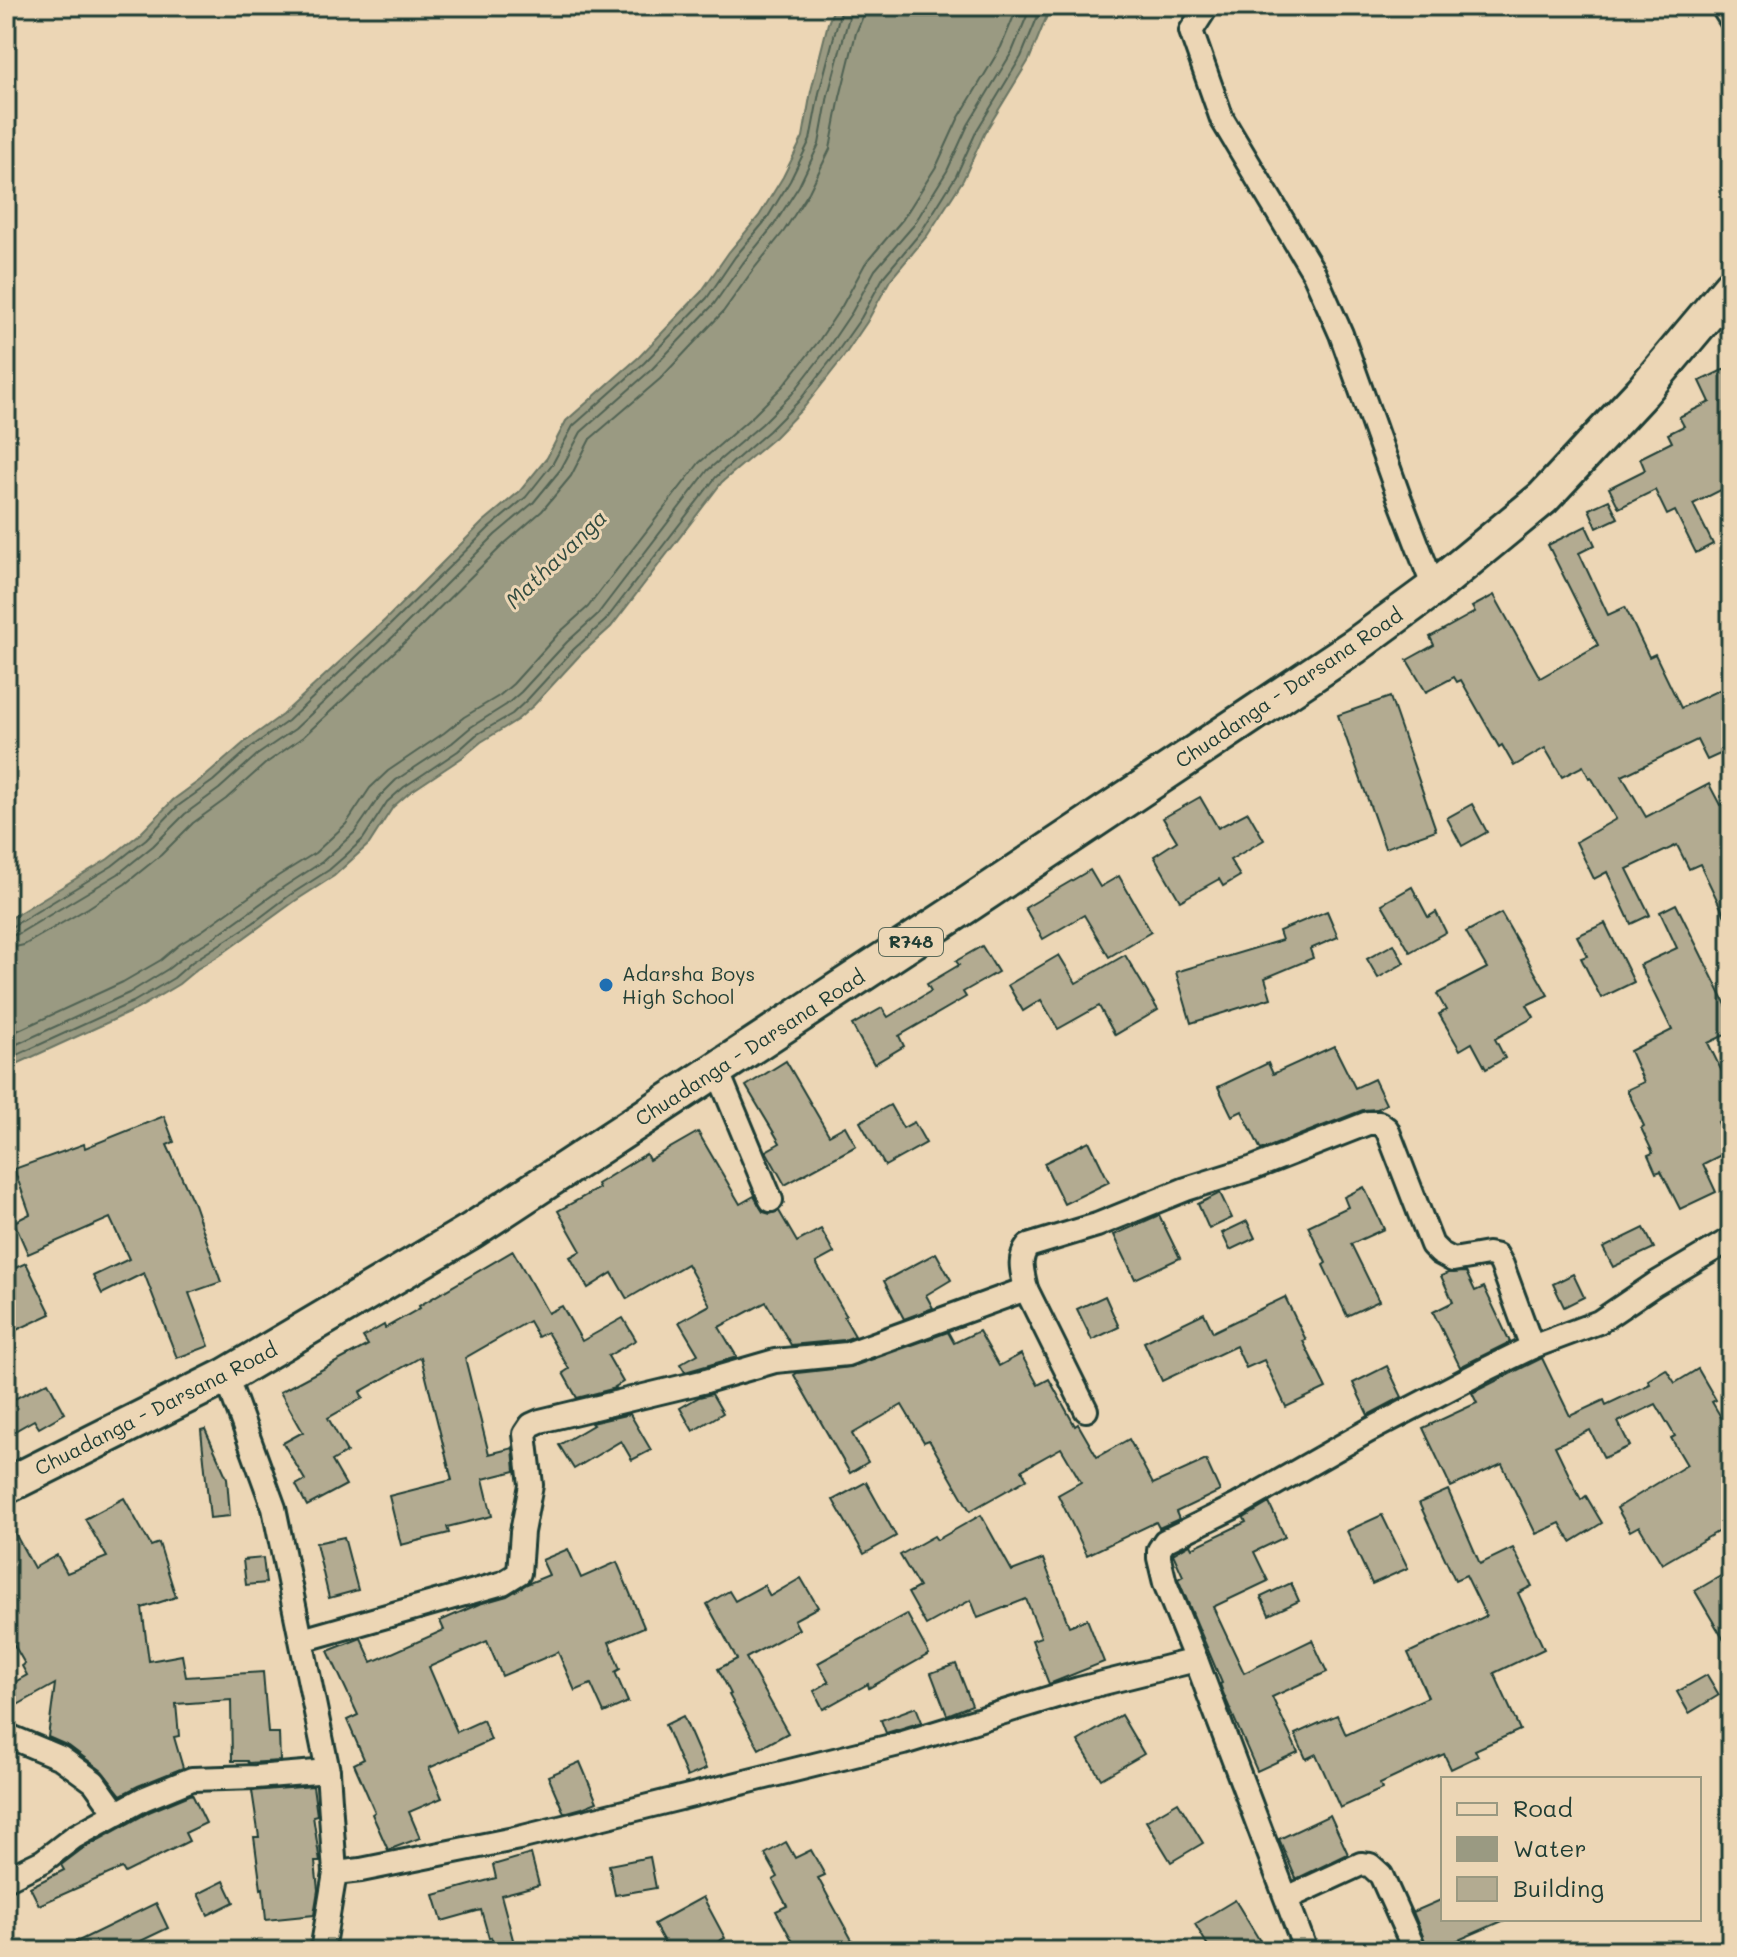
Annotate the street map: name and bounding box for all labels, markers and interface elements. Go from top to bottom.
water label: Mathavanga [498,503,613,615]
street label: Chuadanga - Darsana Road [1170,601,1407,773]
road number: R748 [879,928,943,956]
place label: Adarsha Boys High School [622,960,755,1009]
street label: Chuadanga - Darsana Road [630,963,869,1131]
marker: Adarsha Boys High School [597,976,615,994]
street label: Chuadanga - Darsana Road [30,1336,281,1481]
legend [1441,1777,1701,1921]
text: Road [1513,1792,1573,1823]
text: Water [1513,1832,1587,1863]
text: Building [1513,1872,1604,1903]

